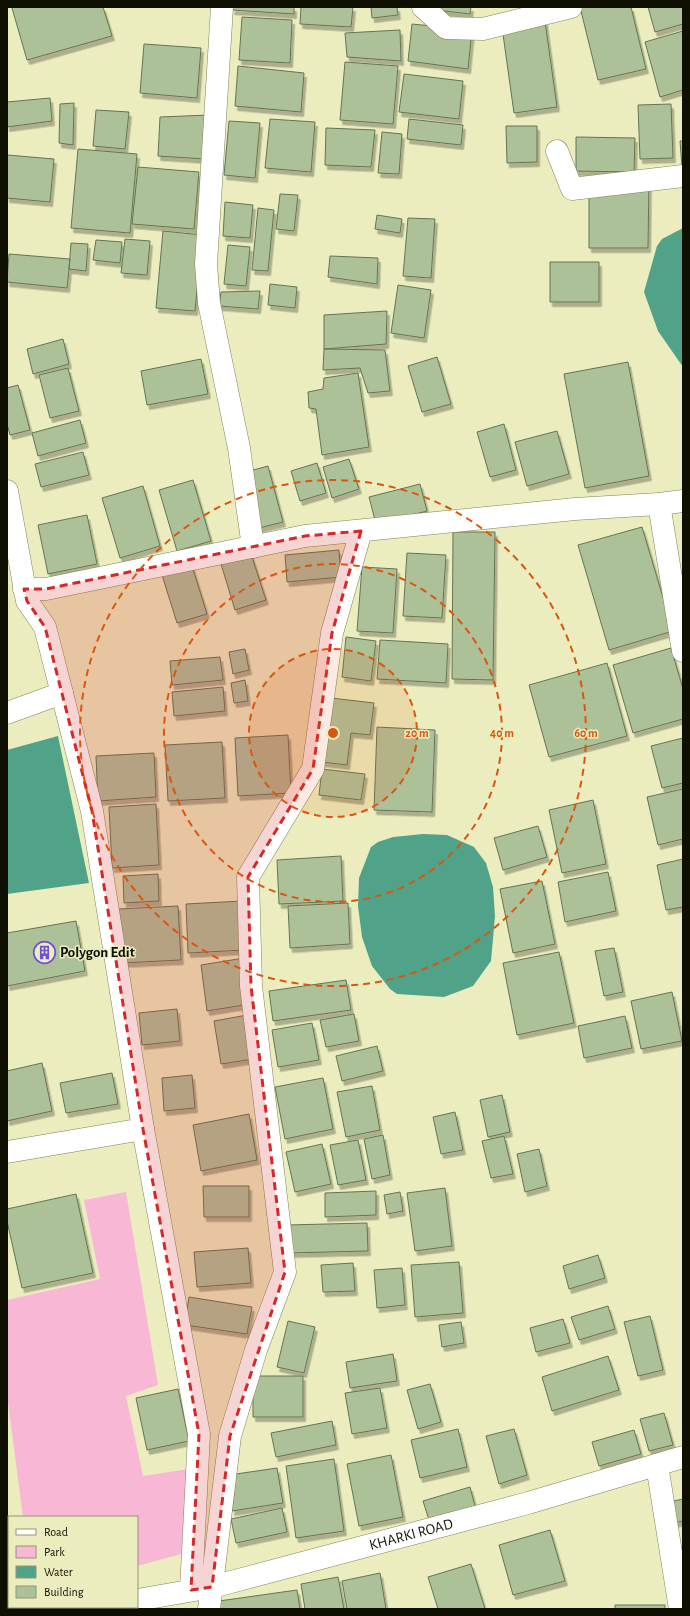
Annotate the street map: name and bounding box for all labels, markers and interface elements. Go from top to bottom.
centre of rings [326,726,340,740]
text: 20 m [405,727,429,739]
text: 40 m [490,727,514,739]
text: 60 m [574,727,598,739]
building icon: Polygon Edit [31,939,57,965]
place label: Polygon Edit [60,945,135,960]
legend [8,1516,138,1608]
street label: KHARKI ROAD [368,1516,455,1553]
text: Road [44,1526,68,1538]
text: Park [44,1546,65,1558]
text: Water [44,1566,73,1578]
text: Building [44,1586,84,1598]

